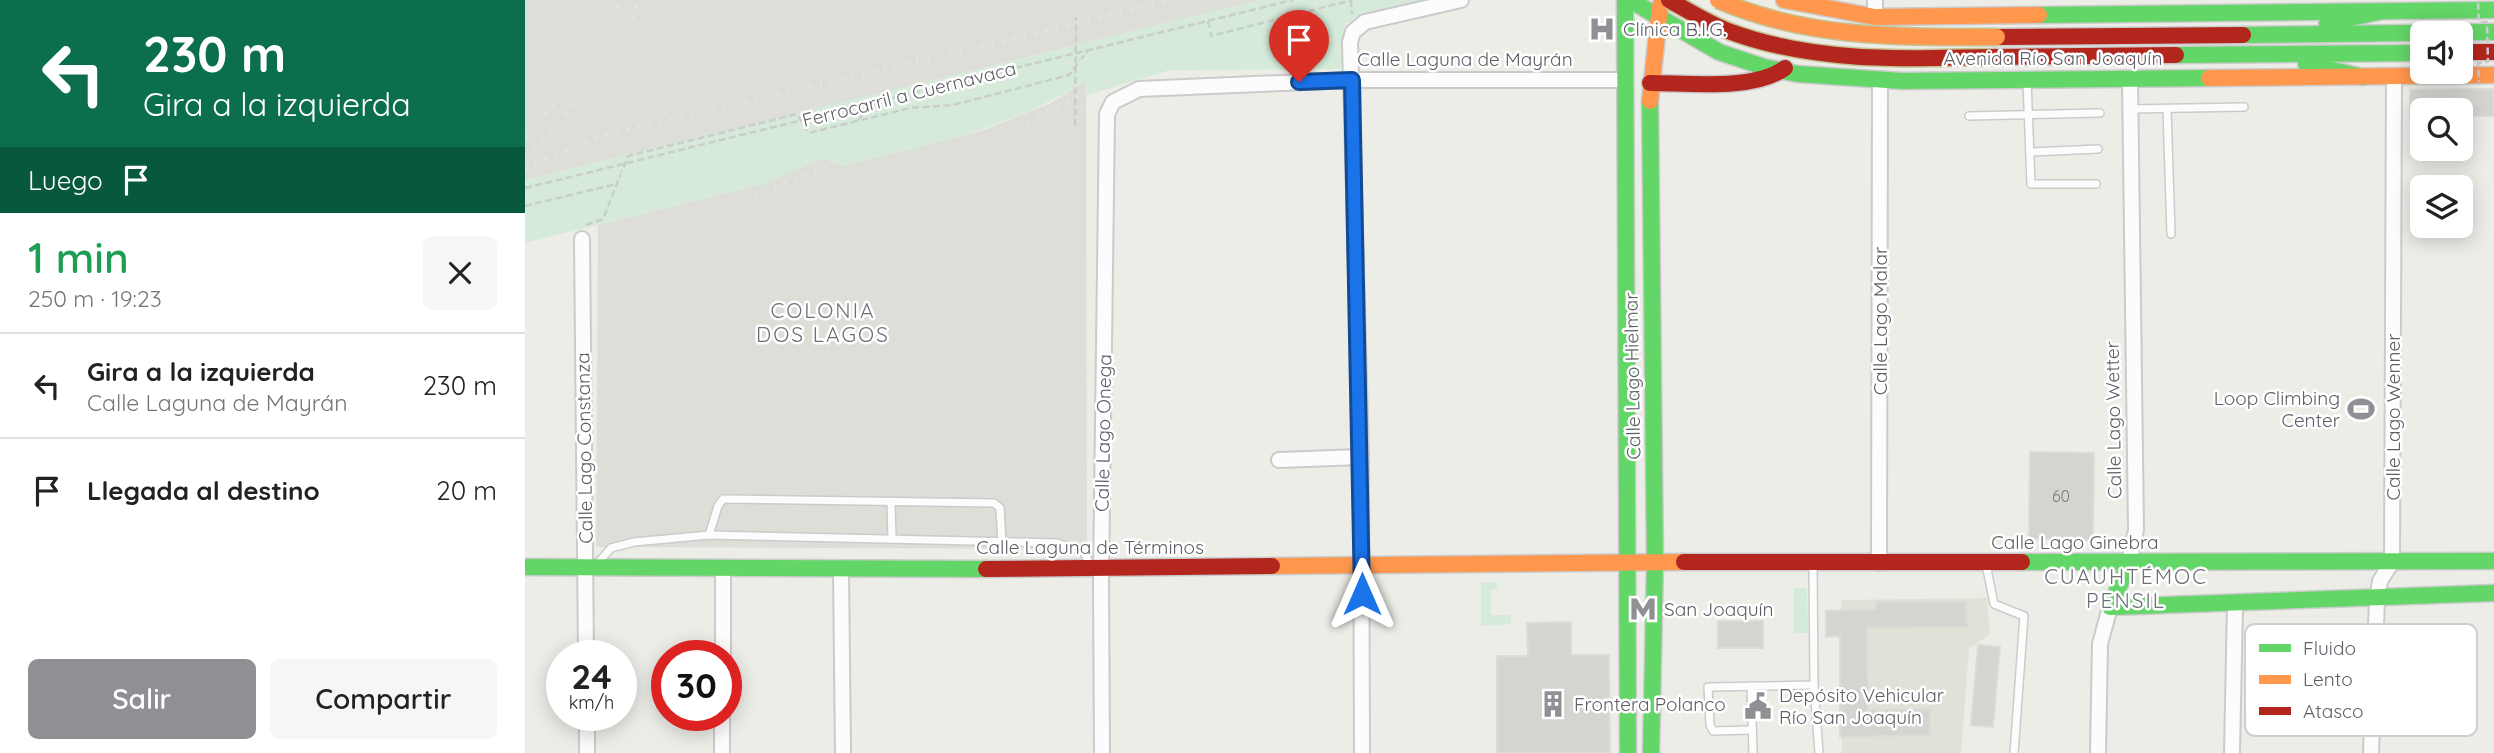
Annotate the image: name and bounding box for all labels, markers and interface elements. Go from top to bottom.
pin [1269,10,1329,82]
hospital icon: Clínica B.I.G. [1587,14,1617,44]
place label: Clínica B.I.G. [1623,17,1726,41]
icon: arrive [1280,21,1318,59]
map controls [2410,21,2473,238]
button: sound [2410,21,2473,84]
text: 230 m [143,23,286,84]
icon: left [28,28,119,119]
street label: Avenida Río San Joaquín [1944,46,2162,70]
street label: Calle Laguna de Mayrán [1357,47,1573,71]
street label: Ferrocarril a Cuernavaca [800,56,1018,132]
text: Gira a la izquierda [143,84,411,124]
button: search [2410,98,2473,161]
icon: arrive [117,161,155,199]
text: Luego [28,164,103,197]
button: layers [2410,175,2473,238]
text: 1 min [28,231,129,284]
button: close [423,236,497,310]
street label: Calle Lago Malar [1868,246,1892,395]
text: 250 m · 19:23 [28,284,162,313]
street label: Calle Lago Hielmar [1619,292,1645,460]
district label: COLONIA DOS LAGOS [756,297,890,347]
street label: Calle Lago Wenner [2381,333,2405,500]
street label: Calle Lago Wetter [2100,340,2126,499]
street label: Calle Lago Constanza [570,352,598,544]
street label: Calle Lago Onega [1090,354,1116,512]
text: Gira a la izquierda [87,355,315,388]
icon: left [28,367,66,405]
text: 230 m [423,369,497,402]
place label: Loop Climbing Center [2214,386,2341,432]
text: Calle Laguna de Mayrán [87,388,348,417]
sports icon: Loop Climbing Center [2346,394,2376,424]
icon: arrive [28,472,66,510]
text: Llegada al destino [87,474,320,507]
text: 20 m [436,474,497,507]
house number: 60 [2052,486,2070,506]
street label: Calle Lago Ginebra [1991,530,2159,554]
street label: Calle Laguna de Términos [976,535,1204,559]
position arrow [1325,557,1399,631]
district label: CUAUHTÉMOC PENSIL [2044,563,2208,613]
metro station icon: San Joaquín [1628,594,1658,624]
place label: San Joaquín [1664,597,1774,621]
legend [2245,624,2477,736]
text: Fluido [2303,636,2356,660]
speed limit sign: 30 [651,640,742,731]
text: 24 [571,654,612,698]
button: Salir [28,659,256,739]
button: Compartir [270,659,497,739]
text: Lento [2303,667,2353,691]
place label: Depósito Vehicular Río San Joaquín [1779,683,1945,729]
building icon: Frontera Polanco [1538,689,1568,719]
text: km/h [569,691,614,714]
public building icon: Depósito Vehicular Río San Joaquín [1743,691,1773,721]
place label: Frontera Polanco [1574,692,1726,716]
text: Atasco [2303,699,2363,723]

